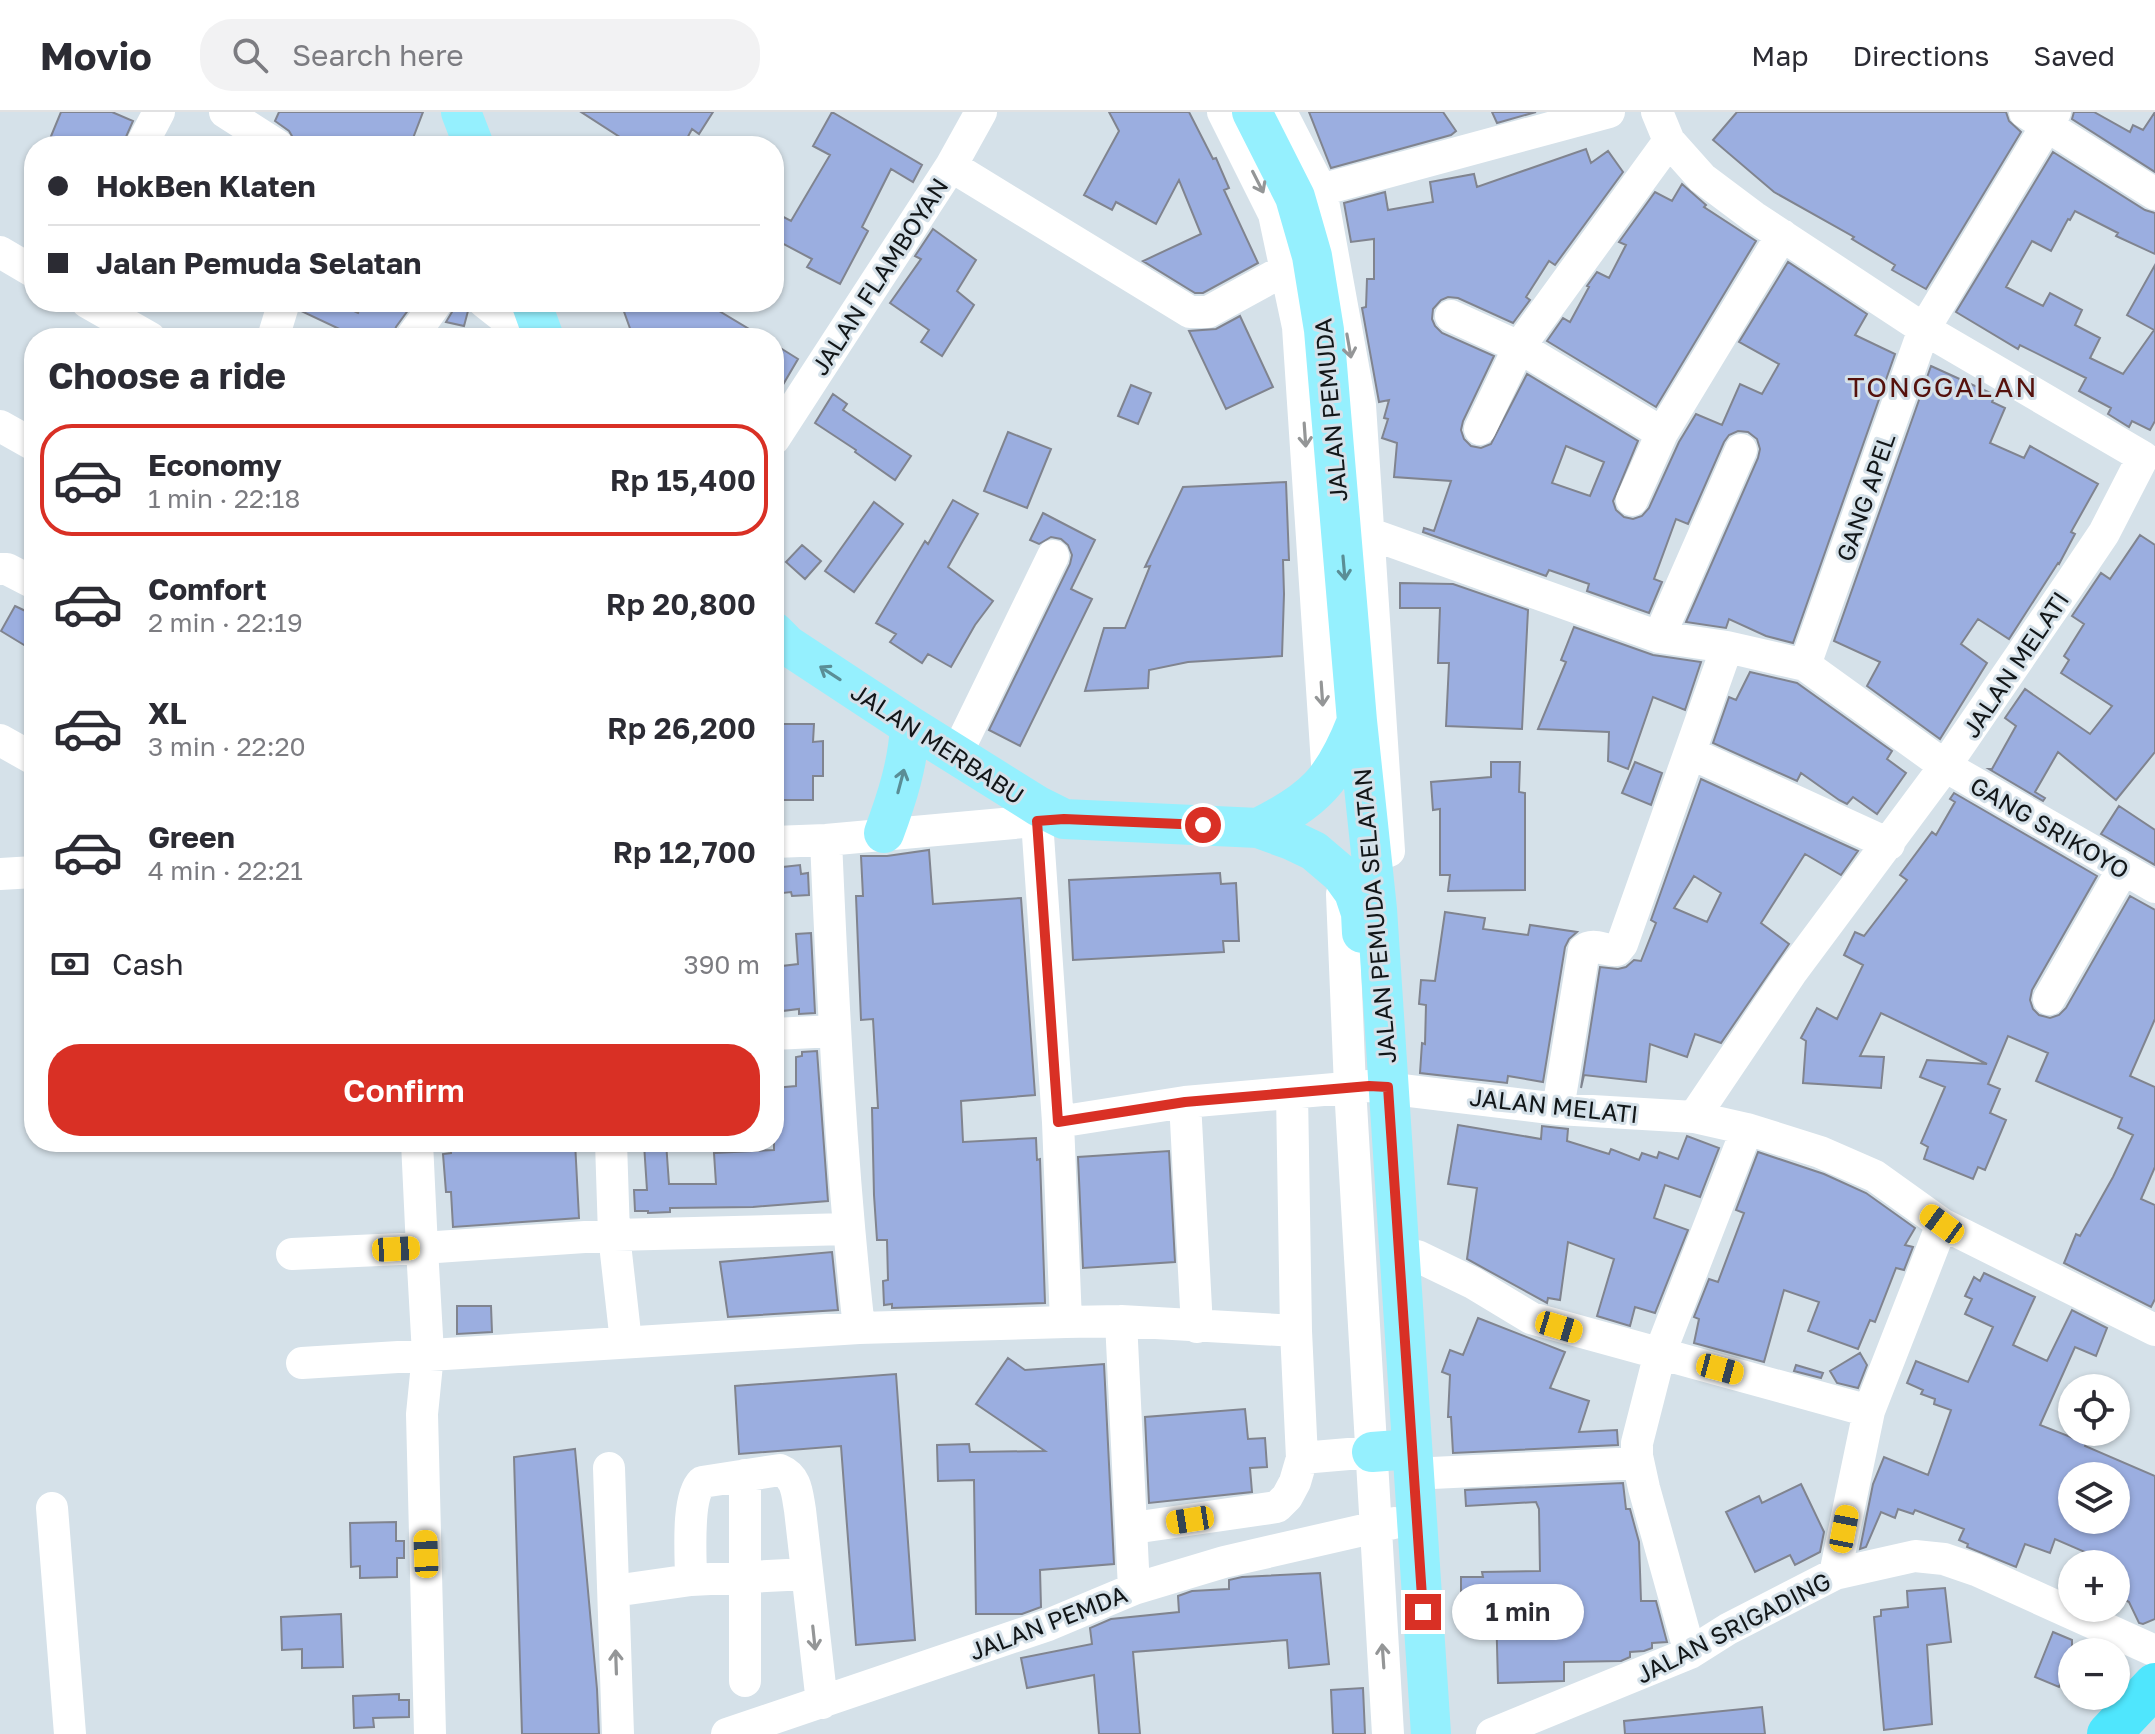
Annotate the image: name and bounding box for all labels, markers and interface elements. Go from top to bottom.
search box [200,19,760,91]
text: Movio [40,33,152,78]
icon: search [228,33,272,77]
text: Search here [292,37,464,73]
text: Map [1751,39,1808,72]
text: Directions [1852,39,1989,72]
text: Saved [2033,39,2115,72]
text: HokBen Klaten [96,168,316,204]
one-way arrow [1251,169,1266,193]
street label: JALAN FLAMBOYAN [804,172,954,380]
text: Jalan Pemuda Selatan [96,245,421,281]
street label: JALAN PEMUDA [1308,317,1352,503]
one-way arrow [1343,332,1358,358]
text: Choose a ride [48,354,286,397]
district label: TONGGALAN [1847,370,2039,403]
one-way arrow [1298,421,1313,448]
street label: GANG APEL [1830,429,1901,565]
icon: car [52,444,124,516]
text: Economy [148,447,282,483]
text: Rp 15,400 [610,462,756,498]
text: 1 min · 22:18 [148,483,300,514]
one-way arrow [1337,554,1352,581]
icon: car [52,568,124,640]
text: Comfort [148,571,267,607]
text: Rp 20,800 [606,586,756,622]
street label: JALAN MELATI [1956,586,2074,742]
text: 2 min · 22:19 [148,607,303,638]
one-way arrow [820,665,842,682]
street label: JALAN MERBABU [846,676,1030,810]
one-way arrow [1315,681,1330,707]
icon: car [52,692,124,764]
text: XL [148,695,187,731]
text: Rp 26,200 [607,710,756,746]
text: 3 min · 22:20 [148,731,306,762]
street label: JALAN PEMUDA SELATAN [1347,767,1401,1065]
one-way arrow [895,768,910,794]
street label: GANG SRIKOYO [1965,770,2135,884]
route start [1185,807,1221,843]
icon: car [52,816,124,888]
text: Green [148,819,235,855]
text: Rp 12,700 [612,834,756,870]
text: 4 min · 22:21 [148,855,303,886]
icon: cash [48,942,92,986]
text: Cash [112,946,184,982]
text: 390 m [683,949,760,980]
button: Confirm [48,1044,760,1136]
street label: JALAN MELATI [1468,1082,1640,1128]
car [1916,1200,1968,1248]
car [371,1236,421,1262]
car [1533,1309,1585,1345]
car [1694,1351,1746,1387]
map controls [2058,1374,2130,1710]
button: locate [2058,1374,2130,1446]
button: layers [2058,1462,2130,1534]
car [1828,1503,1860,1555]
car [1164,1504,1216,1536]
car [413,1530,439,1578]
button: + [2058,1550,2130,1622]
street label: JALAN SRIGADING [1631,1565,1835,1689]
street label: JALAN PEMDA [965,1579,1131,1665]
callout: 1 min [1451,1584,1583,1640]
route end [1405,1594,1441,1630]
text: 1 min [1485,1596,1551,1627]
one-way arrow [807,1624,822,1651]
button: − [2058,1638,2130,1710]
one-way arrow [1375,1643,1390,1670]
one-way arrow [608,1649,623,1676]

